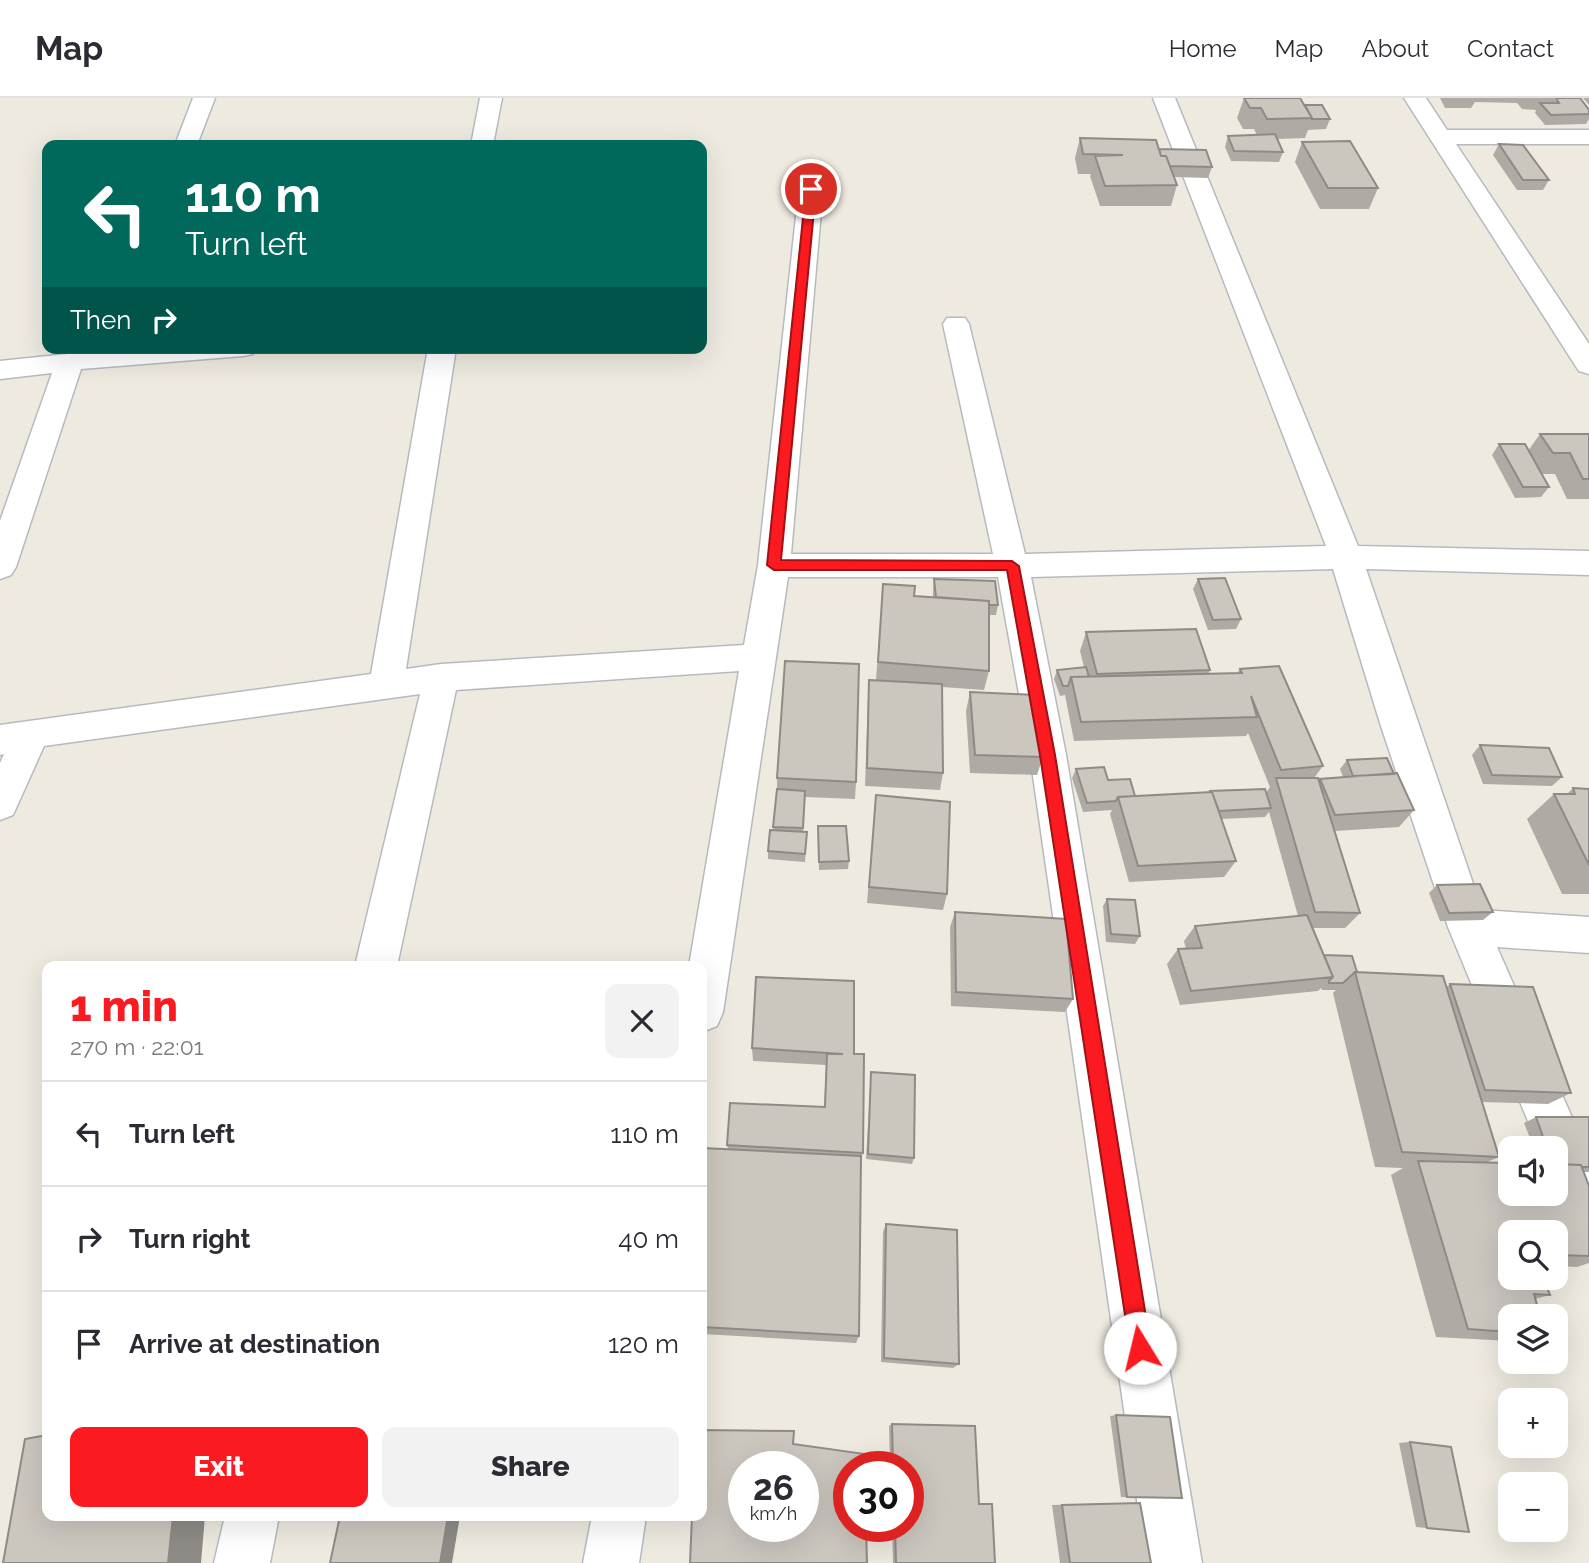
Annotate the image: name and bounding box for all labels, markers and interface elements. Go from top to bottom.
text: Map [35,29,103,68]
text: Home [1169,34,1237,63]
text: Map [1275,34,1323,63]
text: About [1361,34,1429,63]
text: Contact [1467,34,1554,63]
pin [781,159,841,219]
text: 110 m [185,166,321,223]
icon: left [70,168,161,259]
icon: arrive [792,170,830,208]
text: Turn left [185,225,307,262]
icon: right [145,301,183,339]
text: Then [70,305,131,335]
text: 1 min [70,982,178,1031]
button: close [605,984,679,1058]
text: 270 m · 22:01 [70,1033,204,1060]
icon: left [70,1115,108,1153]
text: Turn left [129,1119,235,1149]
text: 110 m [610,1119,679,1149]
map controls [1498,1136,1568,1542]
button: sound [1498,1136,1568,1206]
icon: right [70,1220,108,1258]
button: search [1498,1220,1568,1290]
text: Turn right [129,1224,250,1254]
text: 40 m [618,1224,679,1254]
button: layers [1498,1304,1568,1374]
position arrow [1103,1311,1177,1385]
icon: arrive [70,1325,108,1363]
text: Arrive at destination [129,1329,380,1359]
text: 120 m [608,1329,679,1359]
button: + [1498,1388,1568,1458]
button: Exit [70,1427,368,1507]
button: Share [382,1427,679,1507]
speed limit sign: 30 [833,1451,924,1542]
text: 26 [753,1467,794,1508]
button: − [1498,1472,1568,1542]
text: km/h [750,1503,797,1524]

